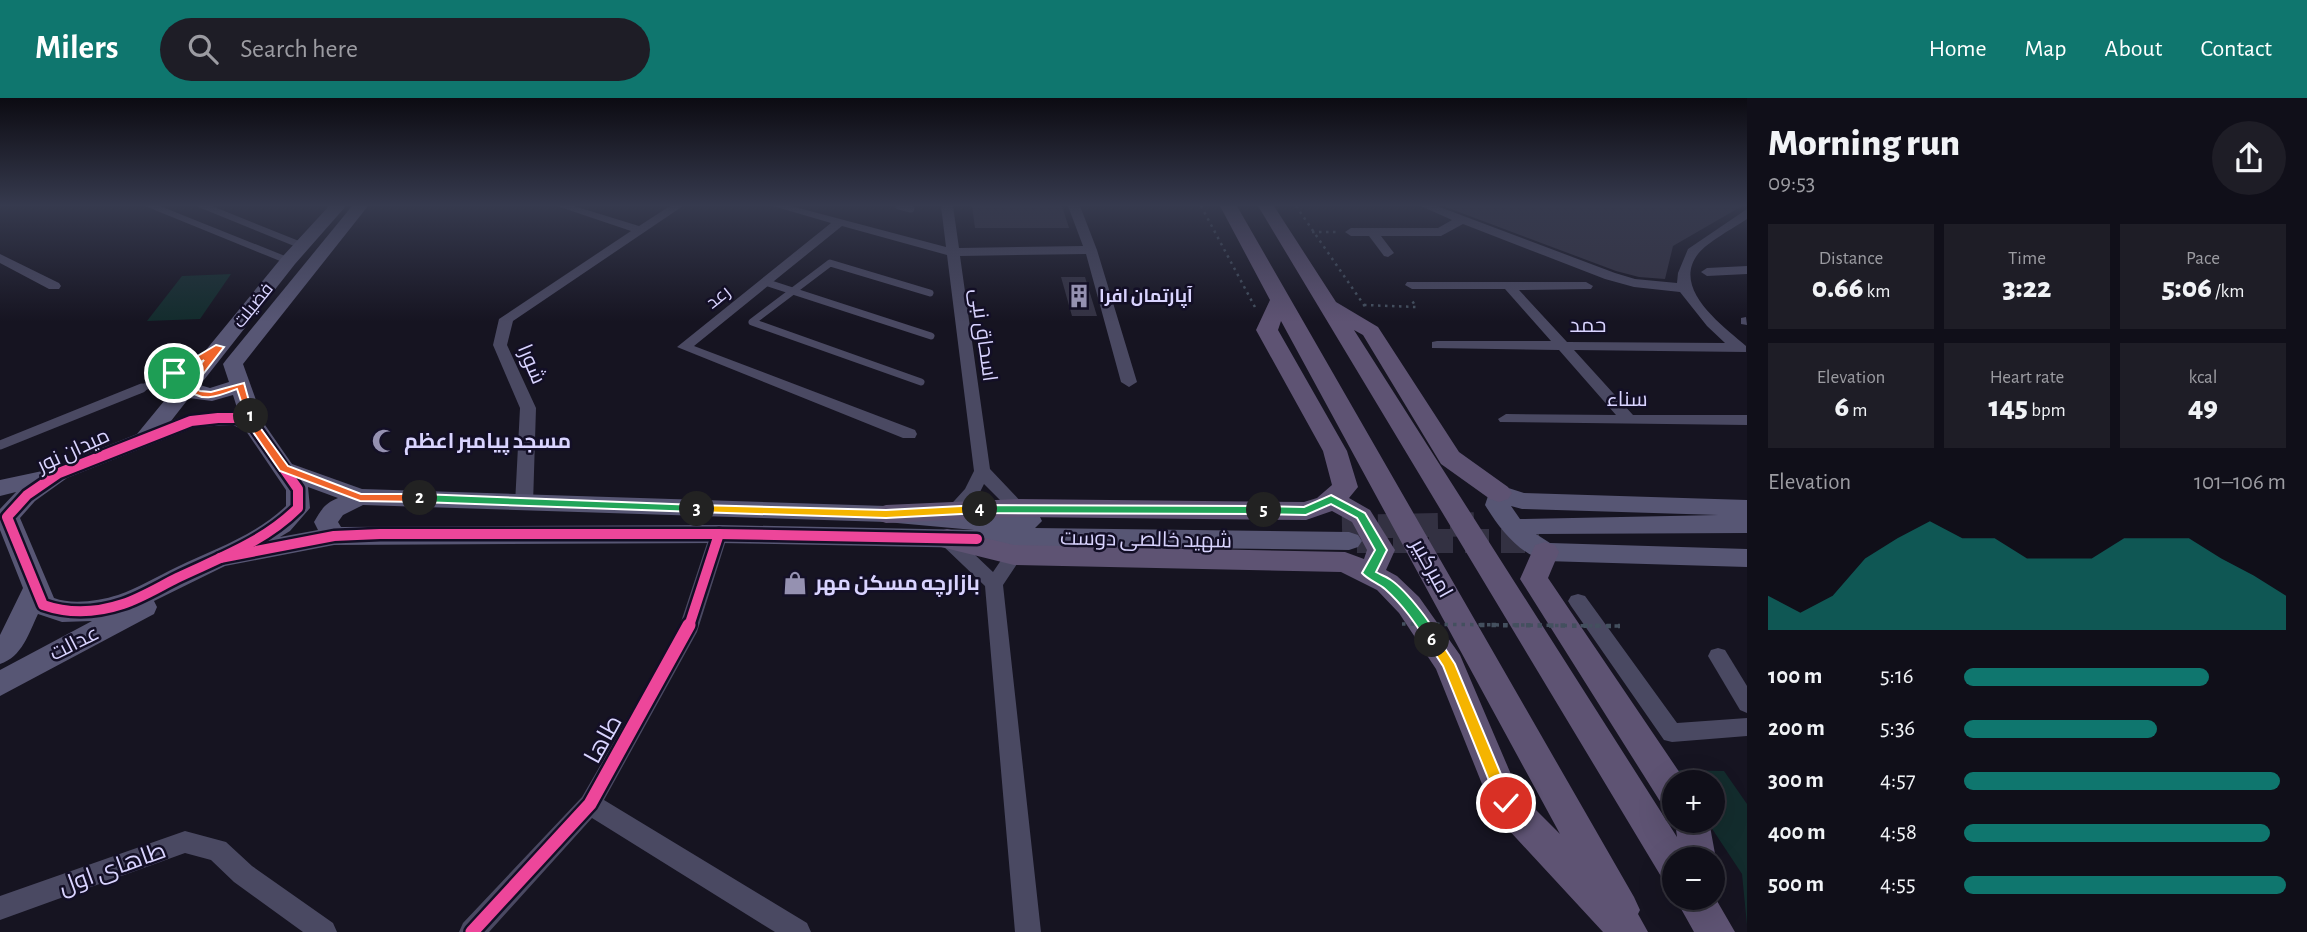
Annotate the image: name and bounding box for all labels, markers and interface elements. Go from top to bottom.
search box [160,18,650,81]
icon: search [184,30,222,68]
text: Milers [35,32,118,65]
text: Search here [240,36,358,62]
text: Home [1929,37,1987,61]
text: Map [2025,37,2067,61]
text: About [2105,37,2162,61]
text: Contact [2200,37,2272,61]
button: share [2212,121,2286,195]
text: Morning run [1768,125,1960,163]
text: 09:53 [1768,172,1815,195]
text: Distance [1819,249,1883,268]
text: Time [2008,249,2046,268]
text: Pace [2186,249,2220,268]
text: 0.66 [1812,273,1863,303]
text: 3:22 [2003,273,2051,303]
text: 5:06 [2162,273,2212,303]
street label: فضیلت [230,280,277,331]
building icon: آپارتمان افرا [1065,282,1093,310]
text: km [1863,282,1890,301]
text: /km [2212,282,2244,301]
street label: رعد [703,283,735,313]
place label: آپارتمان افرا [1099,286,1193,308]
street label: اسحاق نبی [965,287,1000,383]
street label: حمد [1569,315,1607,336]
street label: شورا [513,341,549,387]
pin [144,343,204,403]
icon: arrive [155,354,193,392]
text: Elevation [1817,368,1885,387]
text: Heart rate [1990,368,2064,387]
text: kcal [2189,368,2217,387]
street label: سناء [1606,389,1648,410]
text: 6 [1834,392,1849,422]
text: 145 [1988,392,2028,422]
text: 49 [2188,392,2218,422]
pin: 1 [233,398,268,434]
text: m [1849,401,1868,420]
text: bpm [2028,401,2066,420]
text: 1 [247,406,254,425]
street label: میدان نور [33,425,114,479]
mosque icon: مسجد پیامبر اعظم [370,427,398,455]
place label: مسجد پیامبر اعظم [404,431,571,456]
text: Elevation [1768,471,1851,494]
text: 101–106 m [2194,471,2286,494]
pin: 2 [402,480,438,516]
text: 2 [415,488,424,507]
pin: 3 [680,492,714,526]
pin: 4 [962,492,998,526]
pin: 5 [1246,492,1282,528]
text: 3 [692,499,701,518]
text: 4 [975,499,984,518]
text: 5 [1259,500,1268,519]
street label: شهید خالصی دوست [1060,528,1232,553]
street label: امیرکبیر [1406,535,1456,602]
shop icon: بازارچه مسکن مهر [781,569,809,597]
place label: بازارچه مسکن مهر [814,573,980,598]
street label: عدالت [46,622,102,665]
pin: 6 [1414,622,1450,658]
text: 6 [1427,630,1436,649]
text: 100 m [1768,665,1822,688]
text: 5:16 [1880,665,1914,688]
street label: طاها [581,711,627,768]
text: 200 m [1768,717,1825,740]
text: 5:36 [1880,717,1915,740]
text: 300 m [1768,769,1824,792]
text: 4:57 [1880,769,1916,792]
map controls [1662,770,1725,910]
button: + [1662,770,1725,833]
pin [1476,773,1536,833]
icon: check [1487,784,1525,822]
text: 400 m [1768,821,1826,844]
text: 4:58 [1880,821,1917,844]
street label: طاهای اول [56,838,169,900]
button: − [1662,847,1725,910]
text: 500 m [1768,873,1824,896]
text: 4:55 [1880,873,1916,896]

